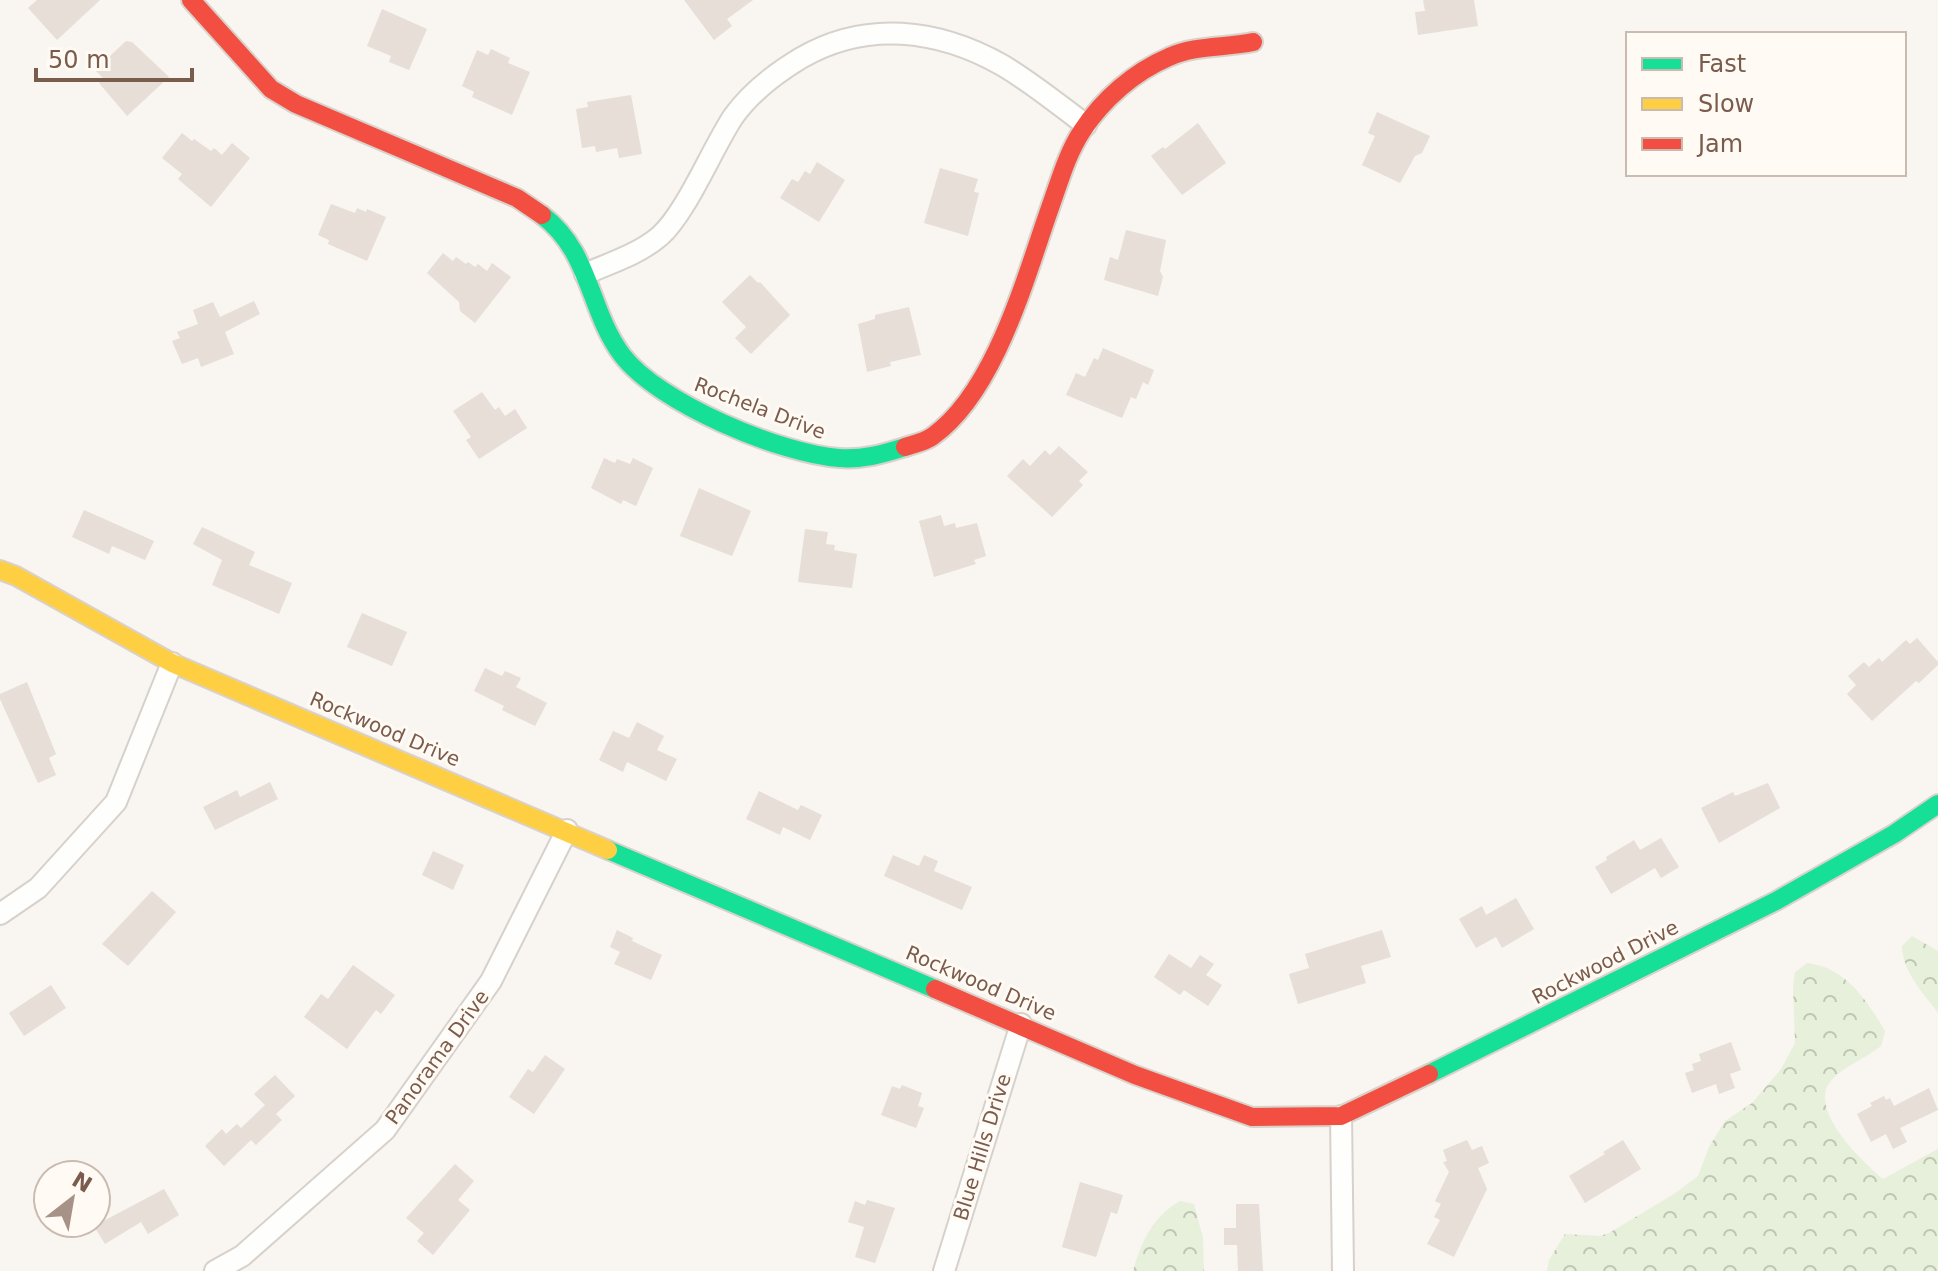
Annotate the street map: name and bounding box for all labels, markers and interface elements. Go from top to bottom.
scale bar [36,32,192,82]
legend [1626,32,1906,176]
text: 50 m [48,46,110,74]
text: Fast [1698,50,1746,78]
text: Slow [1698,90,1754,118]
text: Jam [1696,130,1743,158]
street label: Rochela Drive [691,372,829,444]
street label: Rockwood Drive [306,686,464,772]
street label: Rockwood Drive [1528,915,1682,1009]
street label: Rockwood Drive [902,940,1060,1026]
street label: Panorama Drive [380,985,494,1129]
street label: Blue Hills Drive [948,1071,1016,1223]
north arrow [32,1159,112,1239]
text: N [68,1167,96,1198]

